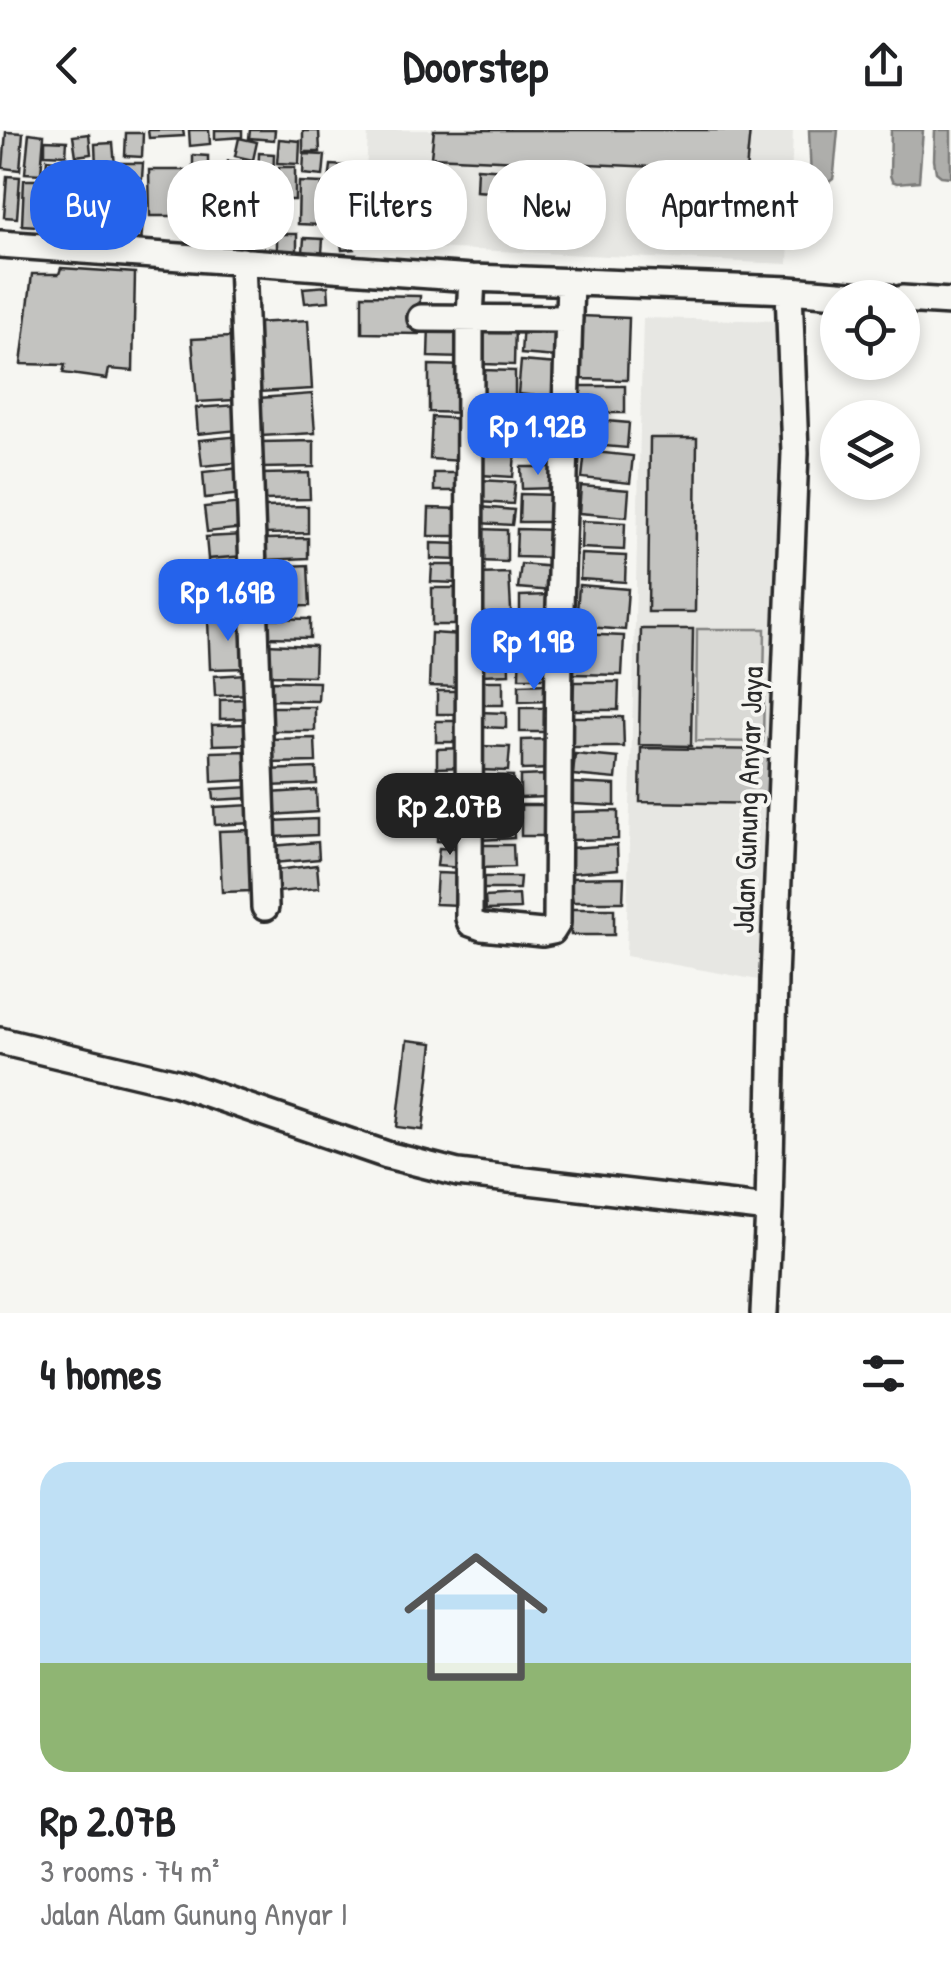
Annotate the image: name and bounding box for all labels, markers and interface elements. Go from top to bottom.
text: Doorstep [403,35,548,96]
icon: back [40,38,95,93]
icon: share [856,38,911,93]
chip: Buy [30,160,147,250]
chip: Rent [167,160,294,250]
chip: Filters [314,160,467,250]
chip: New [487,160,606,250]
chip: Apartment [626,160,833,250]
map controls [820,280,920,500]
button: locate [820,280,920,380]
pin: Rp 1.92B [435,393,641,478]
button: layers [820,400,920,500]
text: Rp 1.92B [490,404,587,447]
pin: Rp 1.69B [125,559,331,644]
text: Rp 1.69B [181,570,275,613]
pin: Rp 1.9B [442,608,626,693]
text: Rp 1.9B [493,619,575,662]
street label: Jalan Gunung Anyar Jaya [722,665,772,934]
pin: Rp 2.07B [347,773,553,858]
text: Rp 2.07B [398,784,502,827]
text: 4 homes [40,1345,161,1402]
icon: filters [856,1346,911,1401]
icon: home [386,1527,566,1707]
text: Rp 2.07B [40,1792,176,1849]
text: 3 rooms · 74 m² [40,1849,219,1892]
text: Jalan Alam Gunung Anyar I [40,1892,348,1935]

